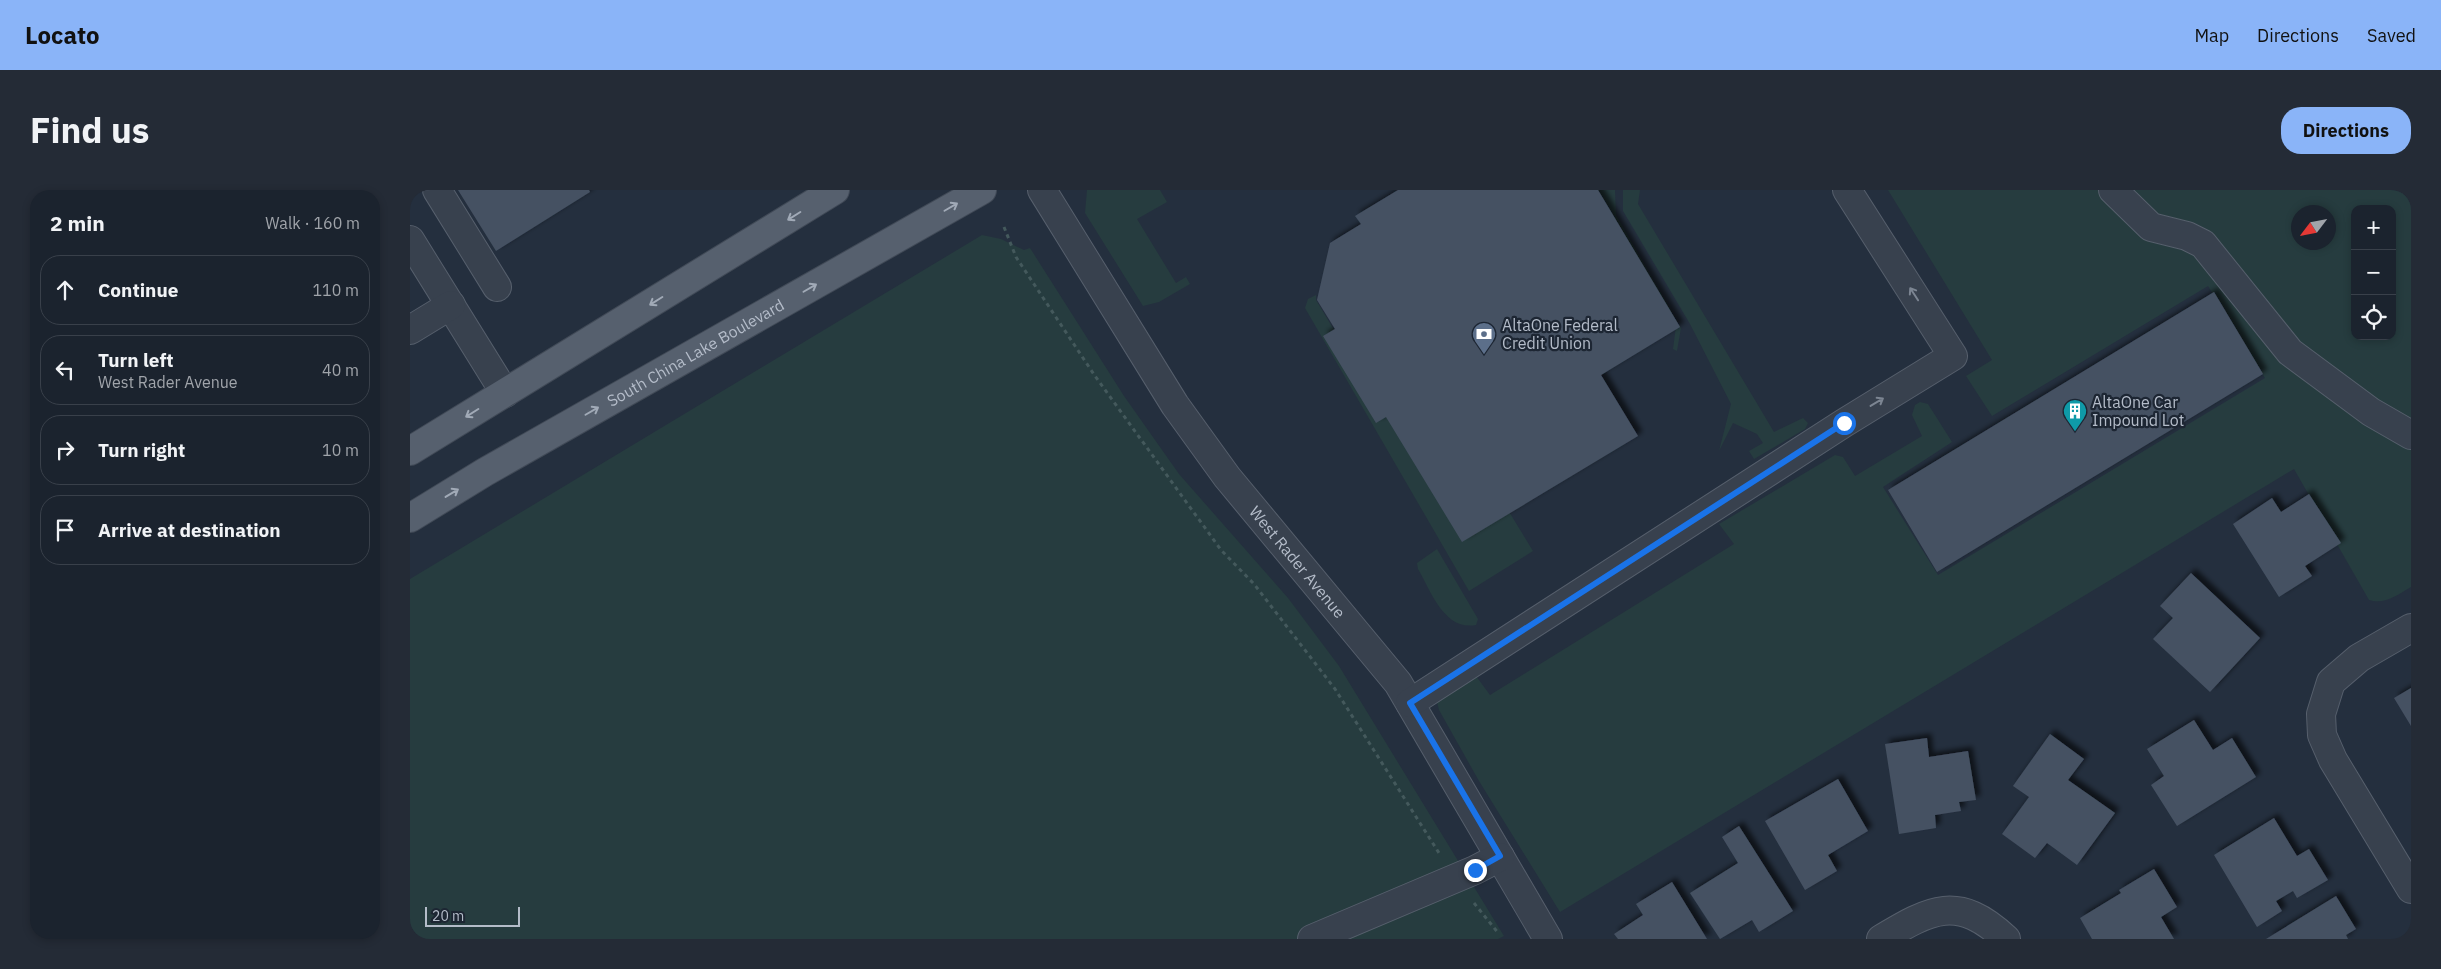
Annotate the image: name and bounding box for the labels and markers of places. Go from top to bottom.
place label: AltaOne Federal Credit Union [1502,315,1618,353]
bank icon: AltaOne Federal Credit Union [1471,321,1497,355]
place label: AltaOne Car Impound Lot [2092,392,2184,430]
building icon: AltaOne Car Impound Lot [2062,398,2088,432]

